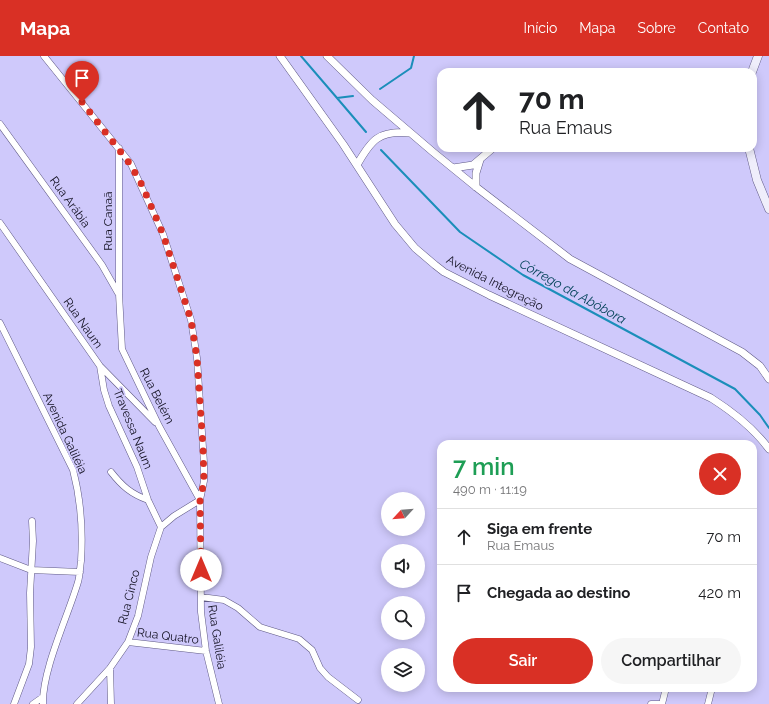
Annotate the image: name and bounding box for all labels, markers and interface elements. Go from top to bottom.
text: Mapa [20,17,70,39]
text: Início [524,20,557,36]
text: Mapa [579,20,615,36]
text: Sobre [637,20,676,36]
text: Contato [698,20,749,36]
pin [65,61,99,102]
icon: arrive [71,67,93,89]
text: 70 m [519,83,585,116]
icon: ahead [453,84,505,136]
text: Rua Emaus [519,117,612,138]
street label: Rua Arábia [47,174,93,230]
street label: Rua Canaã [101,191,115,251]
street label: Avenida Integração [444,252,546,314]
water label: Córrego da Abóbora [517,256,629,327]
street label: Rua Naum [61,295,105,351]
street label: Rua Belém [137,366,177,426]
street label: Travessa Naum [111,387,155,471]
street label: Avenida Galiléia [40,390,90,476]
text: 7 min [453,452,514,481]
button: close [699,453,741,495]
text: 490 m · 11:19 [453,482,527,497]
north arrow [381,492,425,536]
map controls [381,492,425,692]
text: Siga em frente [487,520,592,538]
icon: ahead [453,526,475,548]
text: 70 m [706,528,741,546]
text: Rua Emaus [487,538,554,553]
button: sound [381,544,425,588]
position arrow [180,549,222,591]
street label: Rua Cinco [115,568,143,626]
icon: arrive [453,582,475,604]
text: Chegada ao destino [487,584,630,602]
text: 420 m [698,584,741,602]
button: search [381,596,425,640]
street label: Rua Galiléia [205,604,229,670]
street label: Rua Quatro [136,625,200,647]
button: Sair [453,638,593,684]
button: Compartilhar [601,638,741,684]
button: layers [381,648,425,692]

